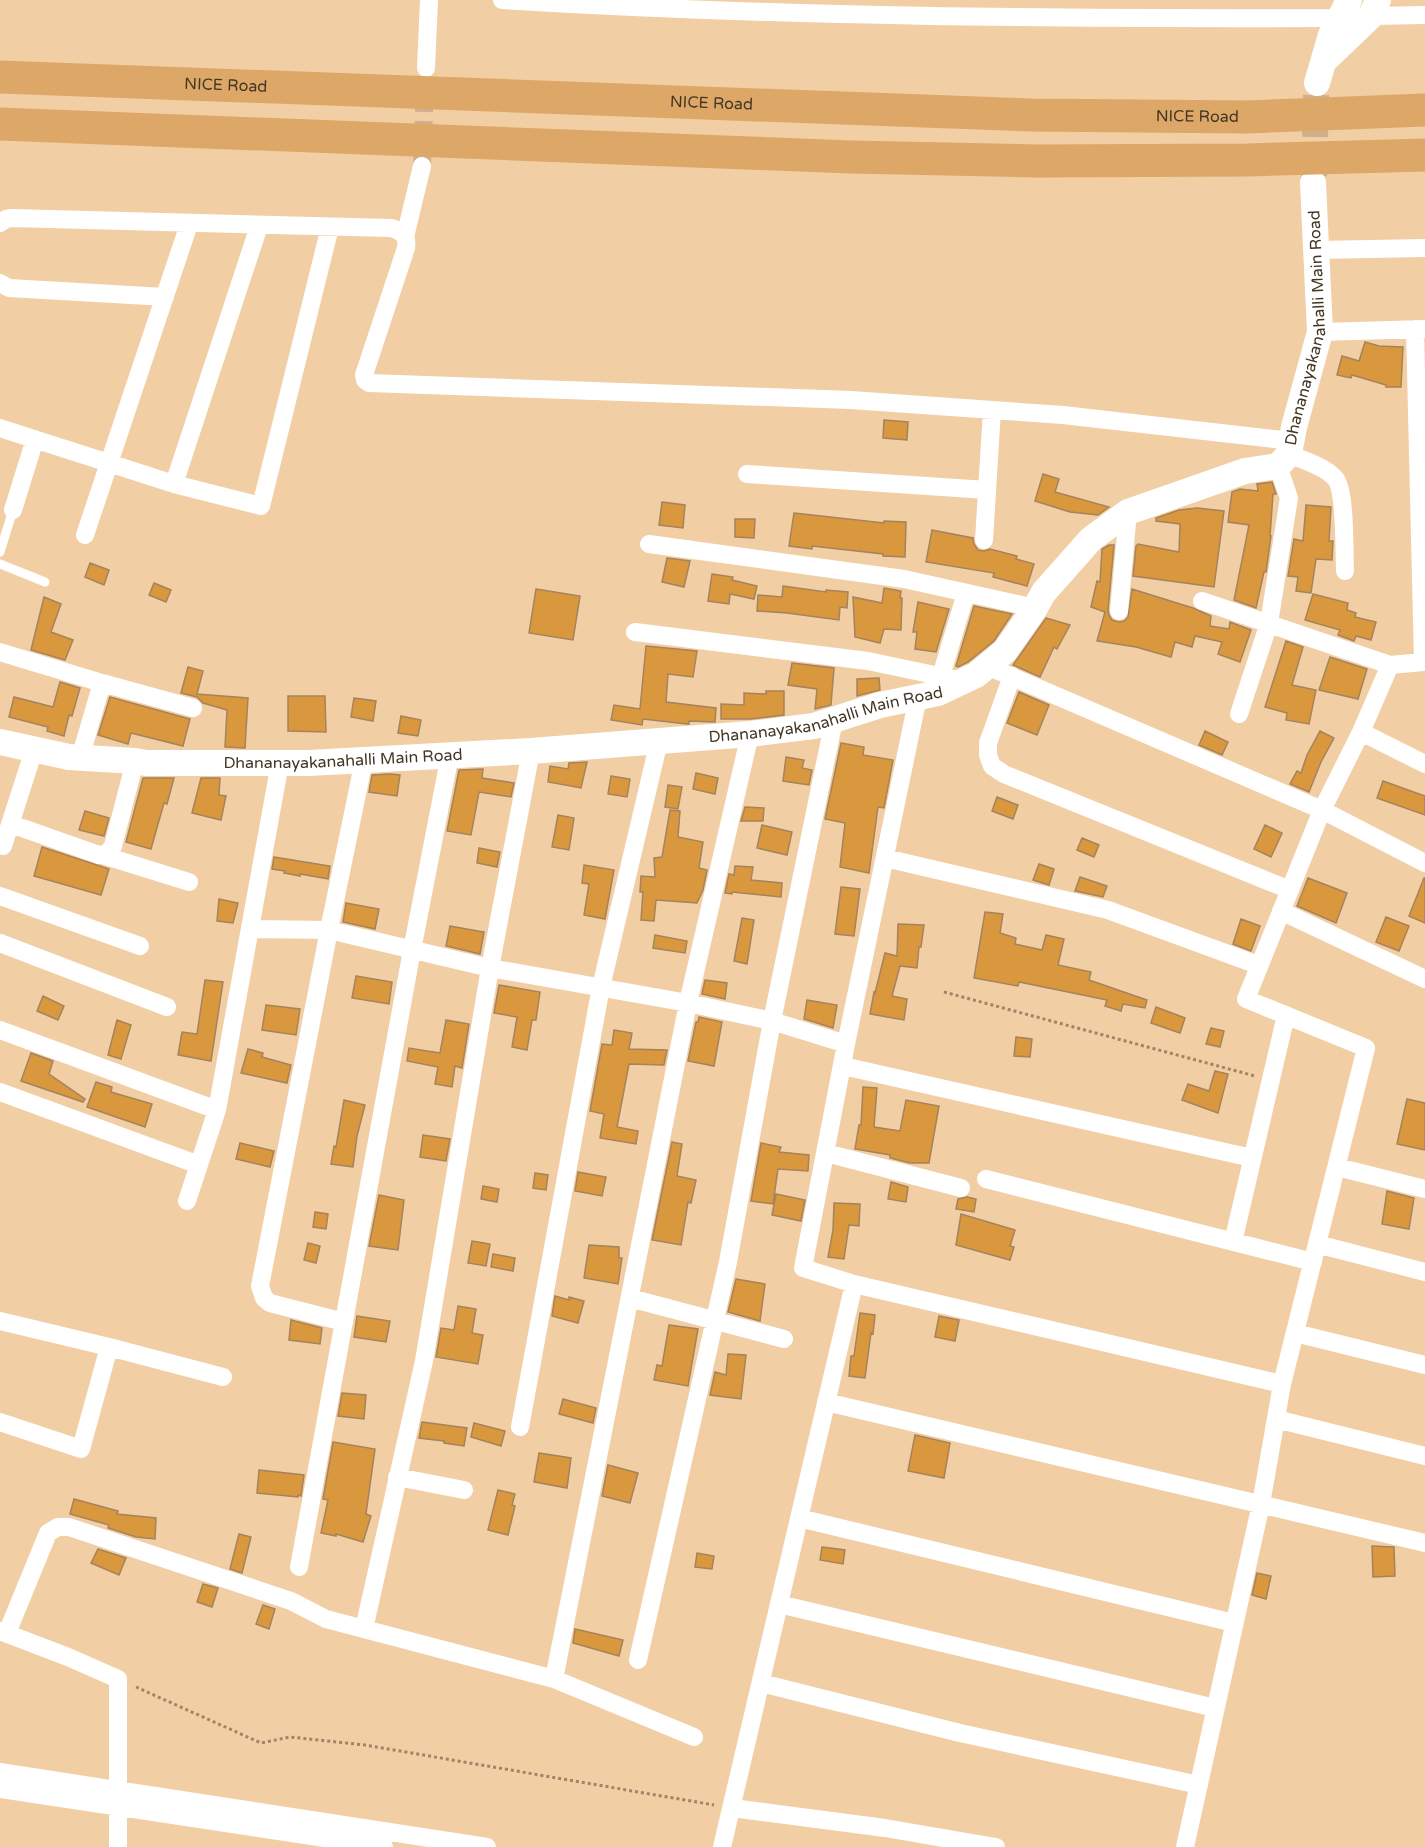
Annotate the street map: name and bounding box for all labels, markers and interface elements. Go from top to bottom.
street label: NICE Road [184,74,268,97]
street label: NICE Road [670,92,753,115]
street label: NICE Road [1156,106,1239,127]
street label: Dhananayakanahalli Main Road [1281,210,1330,447]
street label: Dhananayakanahalli Main Road [708,682,945,747]
street label: Dhananayakanahalli Main Road [223,745,463,773]

